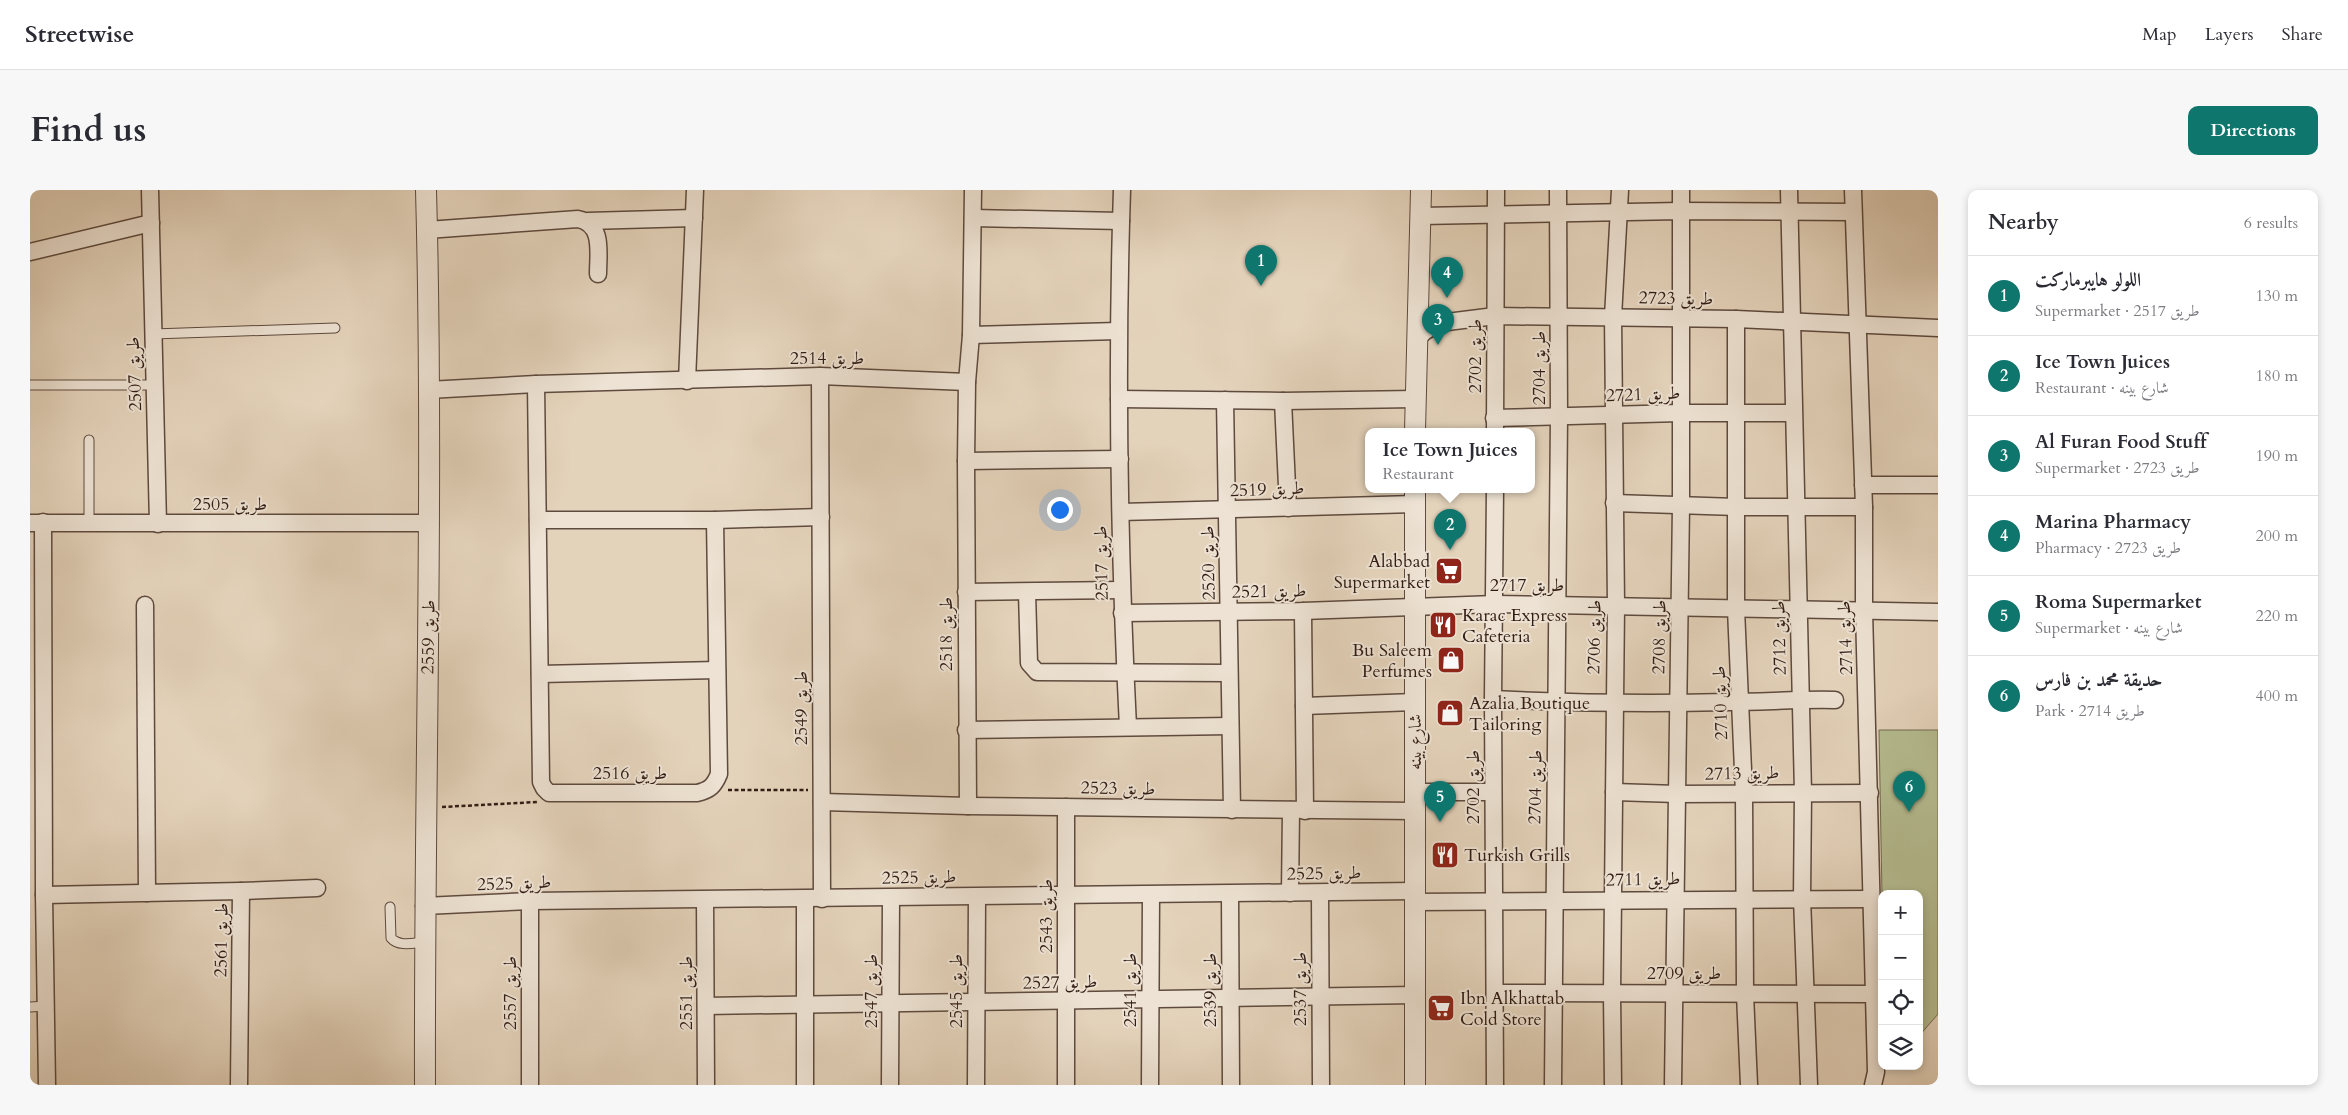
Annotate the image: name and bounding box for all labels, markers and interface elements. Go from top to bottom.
text: Streetwise [25,18,134,51]
text: Map [2142,22,2177,47]
text: Layers [2205,22,2254,47]
text: Share [2282,22,2323,47]
text: Find us [30,106,146,154]
button: Directions [2188,106,2318,155]
text: Nearby [1988,208,2059,237]
text: 6 results [2244,212,2298,234]
pin: 1 [1245,245,1277,286]
pin: 4 [1431,257,1463,298]
text: اللولو هايبرماركت [2035,267,2141,293]
street label: طريق 2723 [1638,285,1714,312]
text: 1 [2000,285,2008,307]
text: 130 m [2256,285,2298,307]
text: Supermarket · طريق 2517 [2035,300,2200,322]
pin: 3 [1422,304,1454,345]
street label: طريق 2702 [1463,319,1488,393]
street label: طريق 2704 [1527,331,1552,405]
street label: طريق 2507 [121,336,148,412]
street label: طريق 2514 [790,346,864,371]
text: Ice Town Juices [2035,349,2170,375]
text: 2 [2000,365,2008,387]
text: 180 m [2256,365,2298,387]
text: Restaurant · شارع بينه [2035,377,2169,399]
street label: طريق 2721 [1605,381,1681,408]
popup [1365,428,1535,493]
text: Al Furan Food Stuff [2035,429,2206,455]
text: Ice Town Juices [1383,437,1517,463]
text: 3 [2000,445,2008,467]
text: 190 m [2256,445,2298,467]
text: Supermarket · طريق 2723 [2035,457,2200,479]
text: Restaurant [1383,463,1454,485]
street label: طريق 2519 [1229,476,1305,503]
street label: طريق 2505 [193,492,267,517]
your location [1047,497,1073,523]
pin: 2 [1434,509,1466,550]
text: Marina Pharmacy [2035,509,2191,535]
street label: طريق 2517 [1088,525,1115,601]
street label: طريق 2520 [1195,525,1222,601]
text: 4 [2000,525,2008,547]
text: 200 m [2256,525,2298,547]
text: Pharmacy · طريق 2723 [2035,537,2181,559]
place label: Alabbad Supermarket [1334,549,1430,595]
supermarket icon: Alabbad Supermarket [1434,556,1464,586]
street label: طريق 2717 [1490,573,1564,598]
street label: طريق 2521 [1231,578,1307,605]
text: Roma Supermarket [2035,589,2201,615]
street label: طريق 2518 [934,597,959,671]
street label: طريق 2559 [415,599,442,675]
street label: طريق 2706 [1581,599,1608,675]
street label: طريق 2708 [1646,599,1673,675]
street label: طريق 2712 [1766,600,1793,676]
street label: طريق 2714 [1832,600,1859,676]
place label: Karac Express Cafeteria [1462,603,1567,649]
text: 5 [2000,605,2008,627]
text: 220 m [2256,605,2298,627]
restaurant icon: Karac Express Cafeteria [1428,610,1458,640]
text: Supermarket · شارع بينه [2035,617,2183,639]
place label: Bu Saleem Perfumes [1352,638,1433,684]
shop icon: Bu Saleem Perfumes [1436,645,1466,675]
street label: طريق 2710 [1707,665,1734,741]
text: حديقة محمد بن فارس [2035,667,2162,693]
street label: طريق 2549 [789,671,814,745]
text: 6 [2000,685,2008,707]
text: 400 m [2256,685,2298,707]
place label: Azalia Boutique Tailoring [1469,691,1590,737]
shop icon: Azalia Boutique Tailoring [1435,698,1465,728]
text: Park · طريق 2714 [2035,700,2145,722]
street label: شارع بينه [1403,714,1430,770]
street label: طريق 2704 [1522,749,1549,825]
street label: طريق 2702 [1461,750,1486,824]
street label: طريق 2713 [1704,760,1780,787]
street label: طريق 2516 [593,761,667,786]
pin: 6 [1893,771,1925,812]
street label: طريق 2523 [1080,775,1156,802]
pin: 5 [1424,781,1456,822]
restaurant icon: Turkish Grills [1430,840,1460,870]
place label: Turkish Grills [1464,843,1570,868]
street label: طريق 2525 [1286,860,1362,887]
street label: طريق 2525 [881,864,957,891]
street label: طريق 2711 [1605,866,1681,893]
street label: طريق 2525 [476,870,552,897]
street label: طريق 2543 [1034,879,1059,953]
map controls [1878,890,1923,1070]
button: + [1878,890,1923,935]
street label: طريق 2561 [208,902,235,978]
button: − [1878,935,1923,980]
street label: طريق 2537 [1288,952,1313,1026]
street label: طريق 2541 [1118,953,1143,1027]
street label: طريق 2539 [1198,953,1223,1027]
street label: طريق 2547 [859,954,884,1028]
street label: طريق 2545 [944,954,969,1028]
street label: طريق 2557 [498,956,523,1030]
street label: طريق 2551 [674,956,699,1030]
street label: طريق 2709 [1647,961,1721,986]
street label: طريق 2527 [1022,969,1098,996]
button: locate [1878,980,1923,1025]
place label: Ibn Alkhattab Cold Store [1460,986,1564,1032]
supermarket icon: Ibn Alkhattab Cold Store [1426,993,1456,1023]
button: layers [1878,1025,1923,1070]

